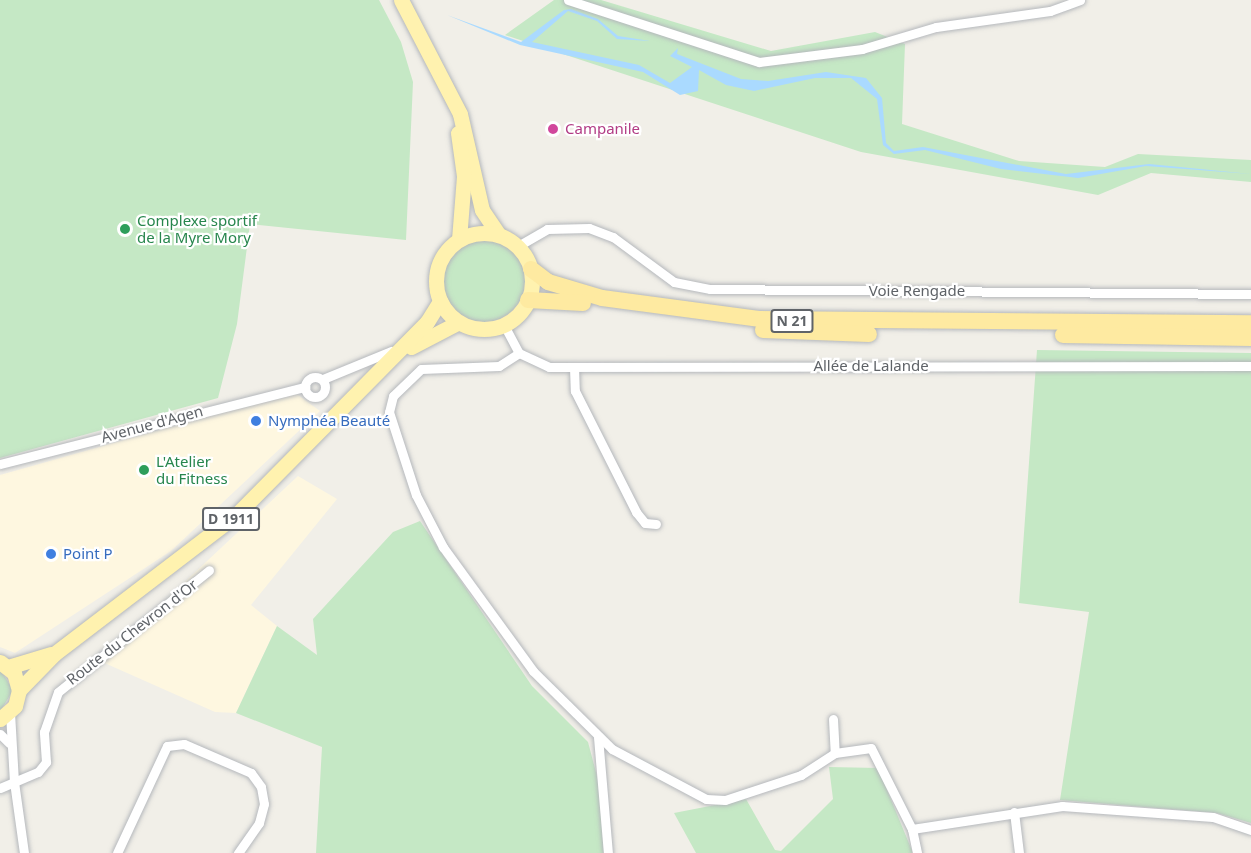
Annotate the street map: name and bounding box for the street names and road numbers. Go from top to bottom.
street label: Voie Rengade [869,282,965,300]
road number: N 21 [770,310,814,332]
street label: Allée de Lalande [813,357,929,375]
street label: Avenue d'Agen [99,402,205,446]
road number: D 1911 [201,508,261,530]
street label: Route du Chevron d'Or [63,575,201,689]

